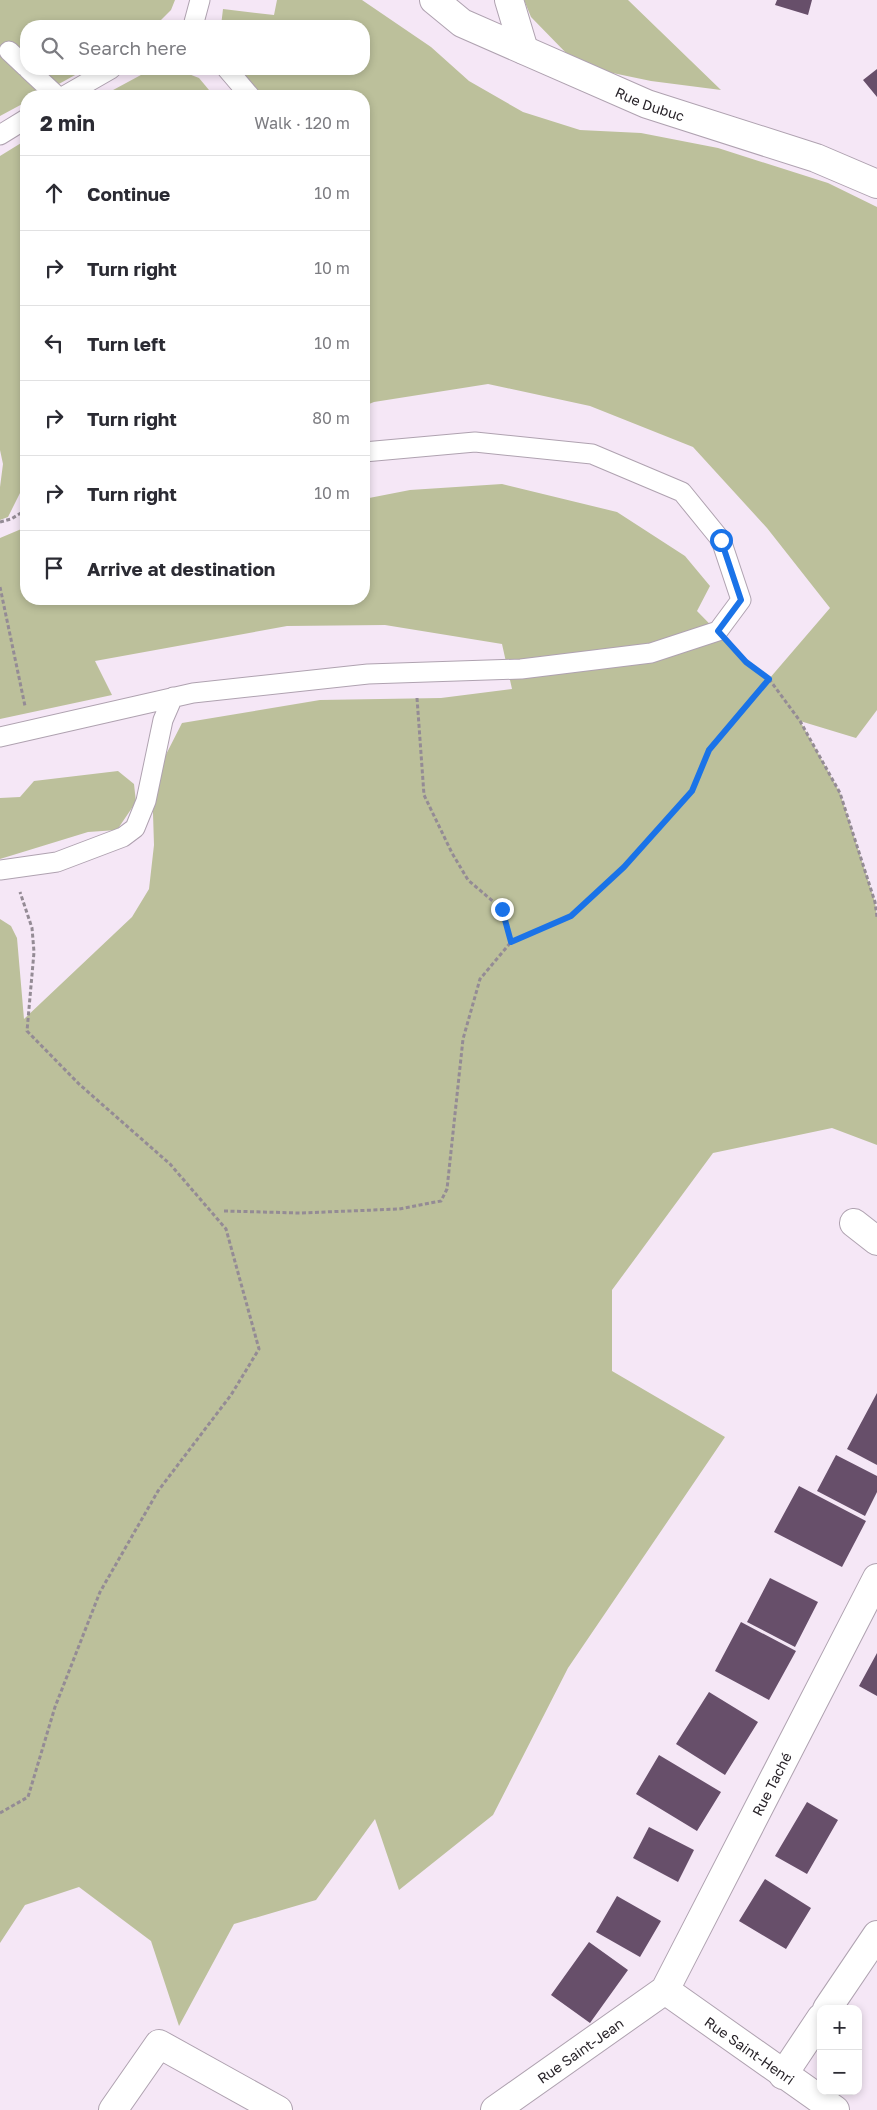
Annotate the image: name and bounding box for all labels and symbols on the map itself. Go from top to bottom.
street label: Rue Dubuc [613,83,687,124]
route start [710,529,733,552]
route end [491,898,514,921]
street label: Rue Taché [748,1749,794,1818]
street label: Rue Saint-Henri [702,2013,798,2087]
street label: Rue Saint-Jean [534,2014,626,2086]

